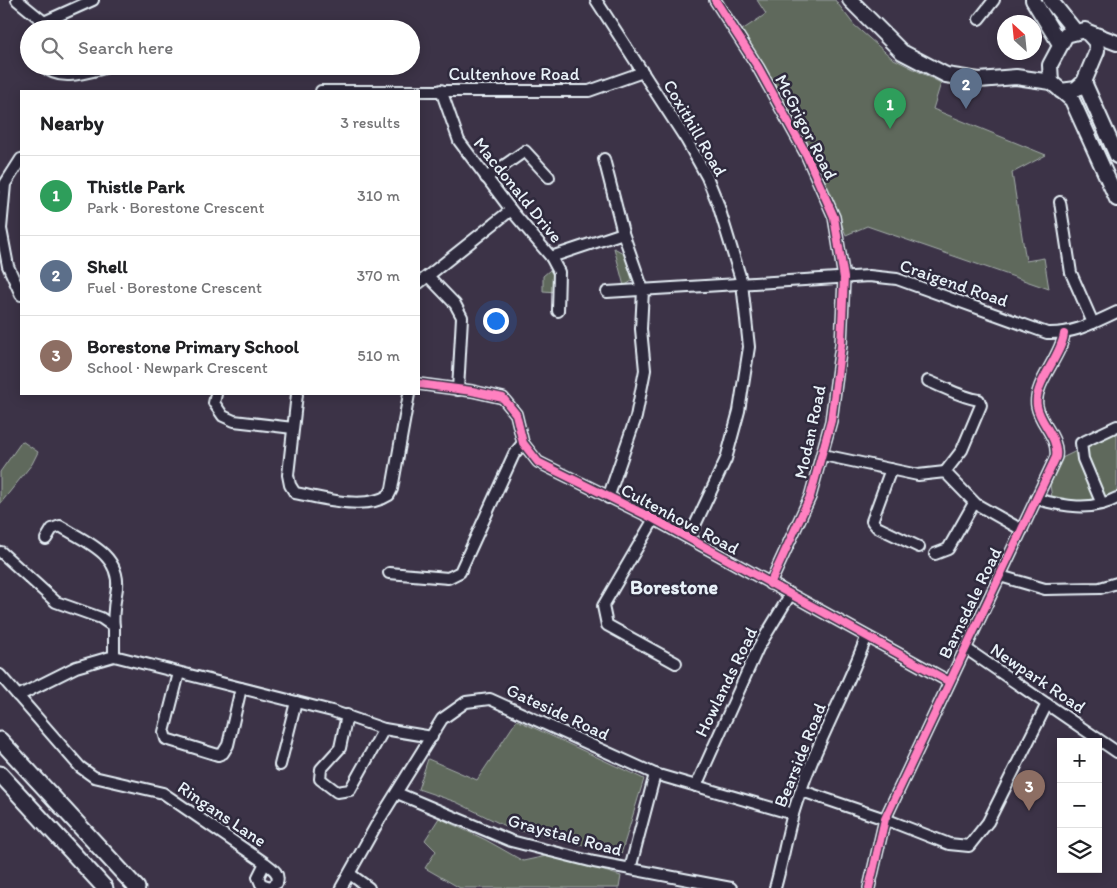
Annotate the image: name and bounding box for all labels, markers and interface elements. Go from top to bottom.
north arrow [997,15,1042,60]
search box [20,20,420,75]
icon: search [38,34,66,62]
text: Search here [78,36,173,59]
street label: Cultenhove Road [449,63,580,85]
pin: 2 [950,68,982,109]
street label: McGrigor Road [770,71,842,184]
street label: Coxithill Road [658,76,732,180]
pin: 1 [874,88,906,129]
text: Nearby [40,110,104,135]
text: 3 results [340,113,400,132]
street label: Macdonald Drive [469,133,567,247]
text: Thistle Park [87,175,185,198]
text: 1 [52,186,60,205]
text: 310 m [357,186,400,205]
text: Park · Borestone Crescent [87,198,264,217]
street label: Craigend Road [897,254,1011,312]
text: Shell [87,255,128,278]
text: 2 [52,266,60,285]
text: 370 m [356,266,400,285]
text: Fuel · Borestone Crescent [87,278,262,297]
your location [483,308,509,334]
text: Borestone Primary School [87,335,299,358]
text: 3 [52,346,60,365]
text: 510 m [357,346,400,365]
text: School · Newpark Crescent [87,358,268,377]
street label: Modan Road [789,383,831,481]
street label: Cultenhove Road [617,479,743,560]
street label: Barnsdale Road [934,544,1007,662]
district label: Borestone [630,575,718,599]
street label: Howlands Road [690,623,762,740]
street label: Newpark Road [986,638,1090,718]
street label: Gateside Road [503,679,613,746]
street label: Bearside Road [769,700,831,810]
map controls [1057,738,1102,873]
button: + [1057,738,1102,783]
pin: 3 [1013,770,1045,811]
street label: Ringans Lane [173,776,271,852]
button: − [1057,783,1102,828]
street label: Graystale Road [505,809,625,861]
button: layers [1057,828,1102,873]

